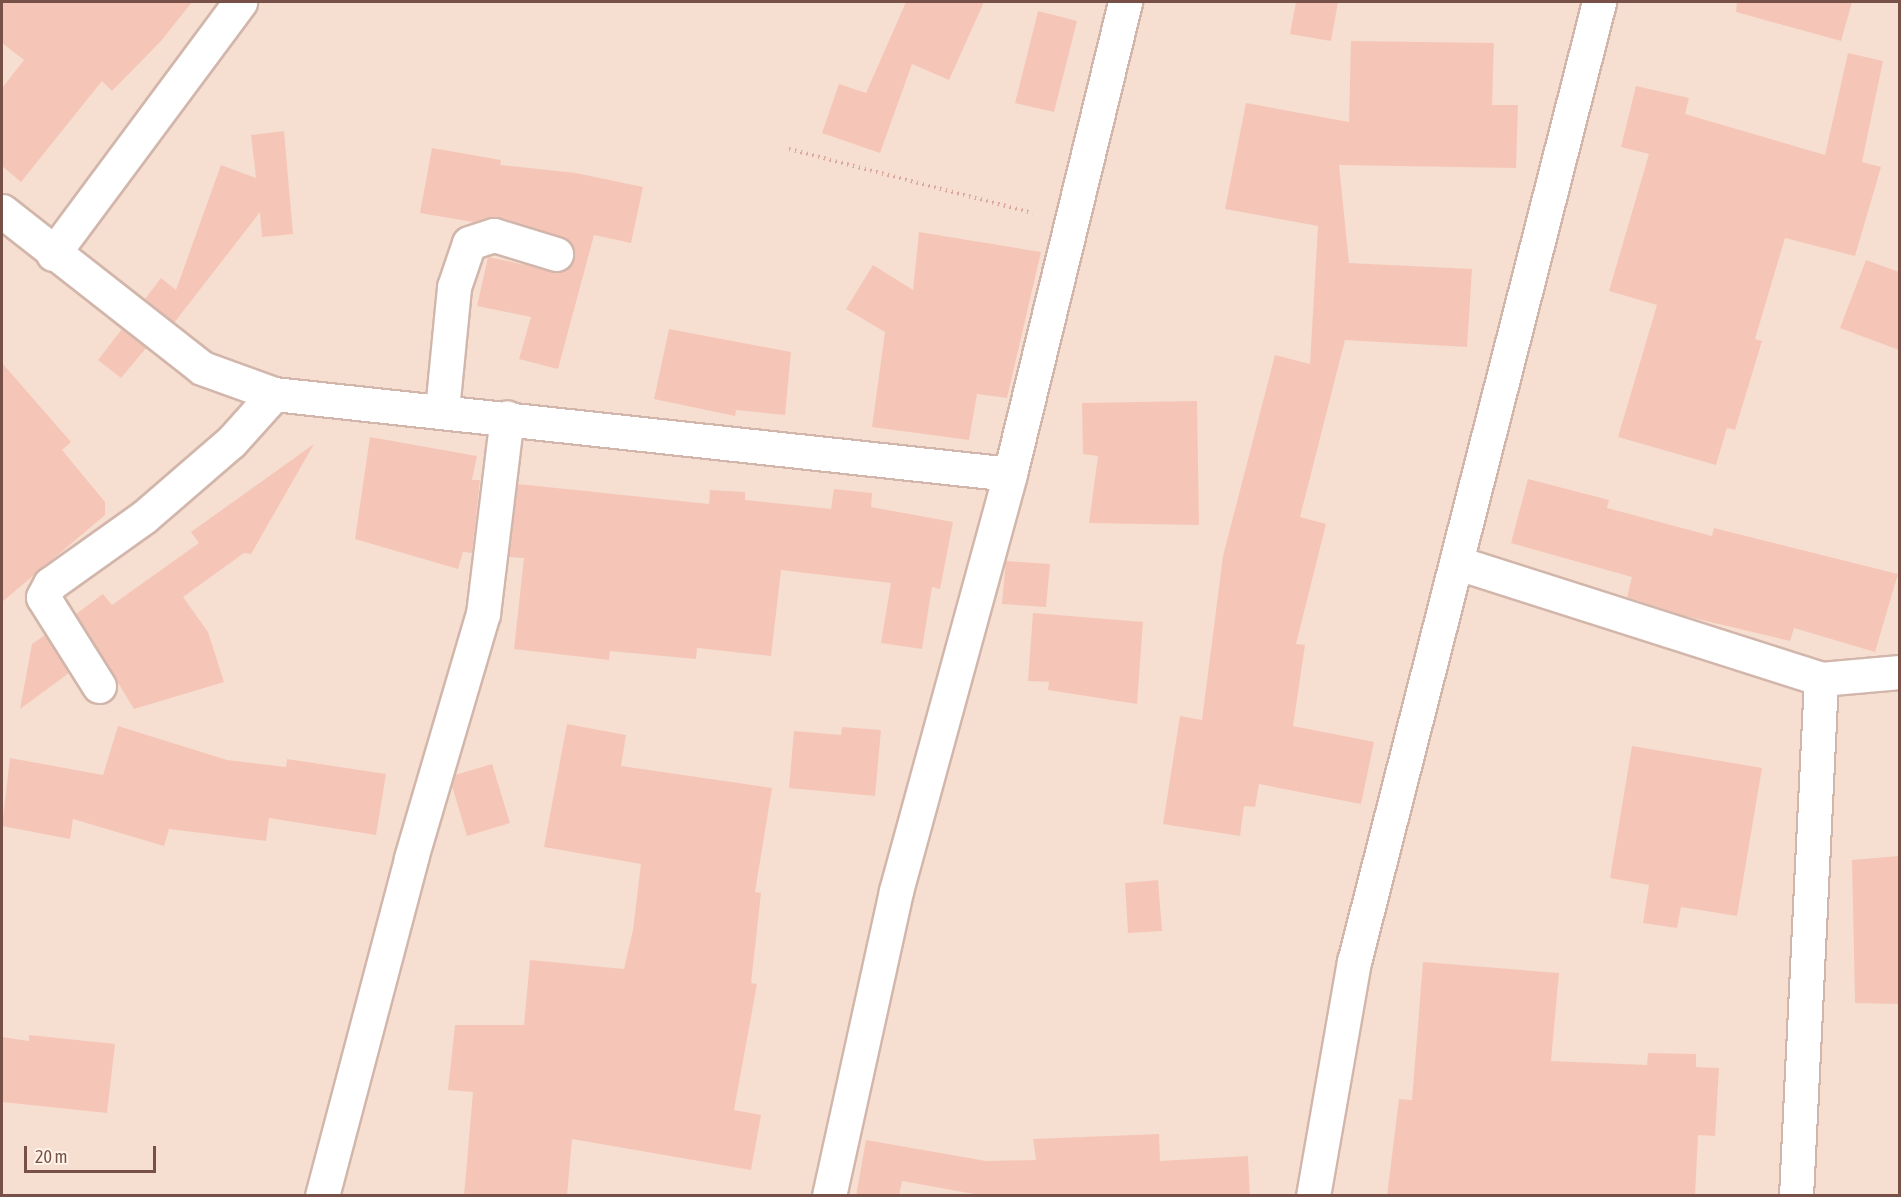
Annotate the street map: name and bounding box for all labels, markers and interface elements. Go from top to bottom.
scale bar [27,1134,159,1172]
text: 20 m [35,1146,67,1167]

